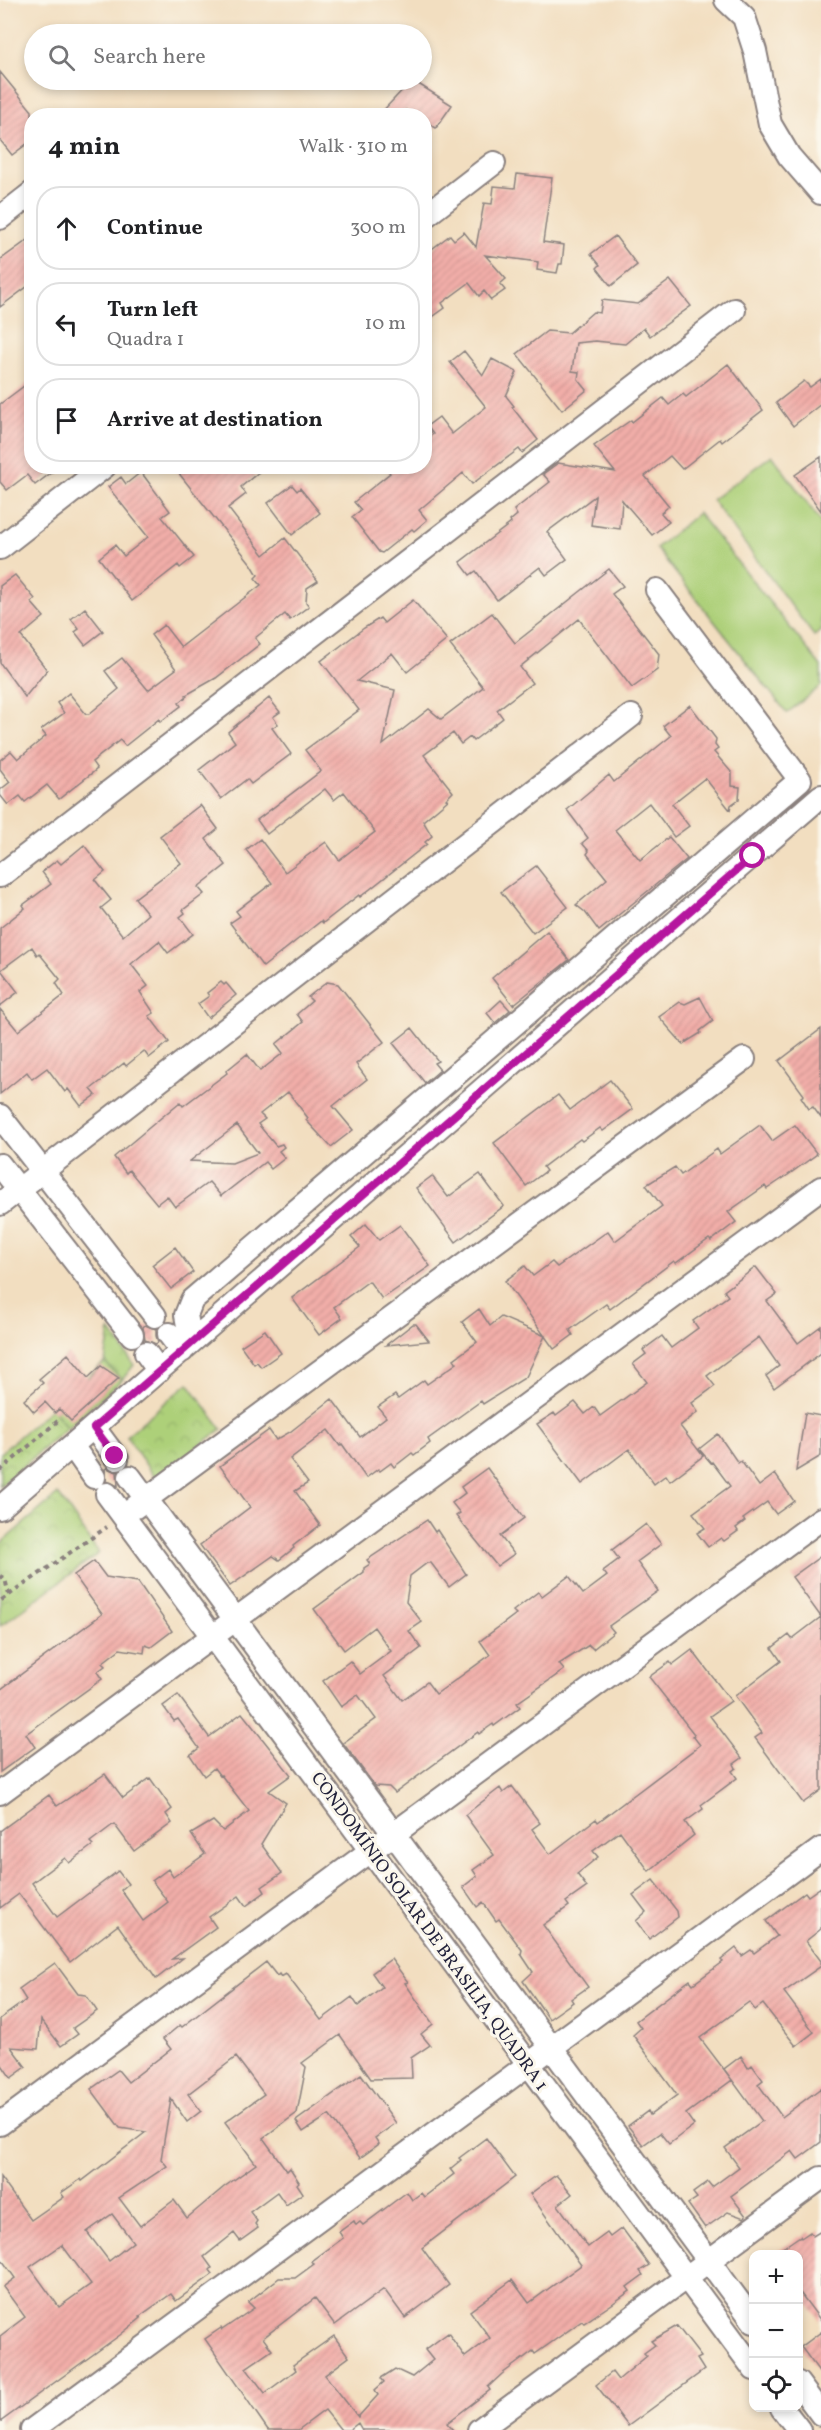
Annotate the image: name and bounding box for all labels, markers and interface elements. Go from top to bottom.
search box [24,24,432,90]
icon: search [45,41,78,74]
text: Search here [93,42,206,73]
text: 4 min [48,129,120,165]
text: Walk · 310 m [299,133,408,161]
icon: ahead [50,212,83,245]
text: Continue [107,213,203,244]
text: 300 m [350,214,406,242]
text: Turn left [107,295,198,326]
icon: left [50,308,83,341]
text: 10 m [365,310,406,338]
text: Quadra 1 [107,326,184,354]
icon: arrive [50,404,83,437]
text: Arrive at destination [107,405,323,436]
route start [739,842,765,868]
route end [101,1442,127,1468]
street label: CONDOMÍNIO SOLAR DE BRASILIA, QUADRA 1 [304,1767,553,2097]
map controls [749,2250,803,2412]
button: + [749,2250,803,2304]
button: − [749,2304,803,2358]
button: locate [749,2358,803,2412]

